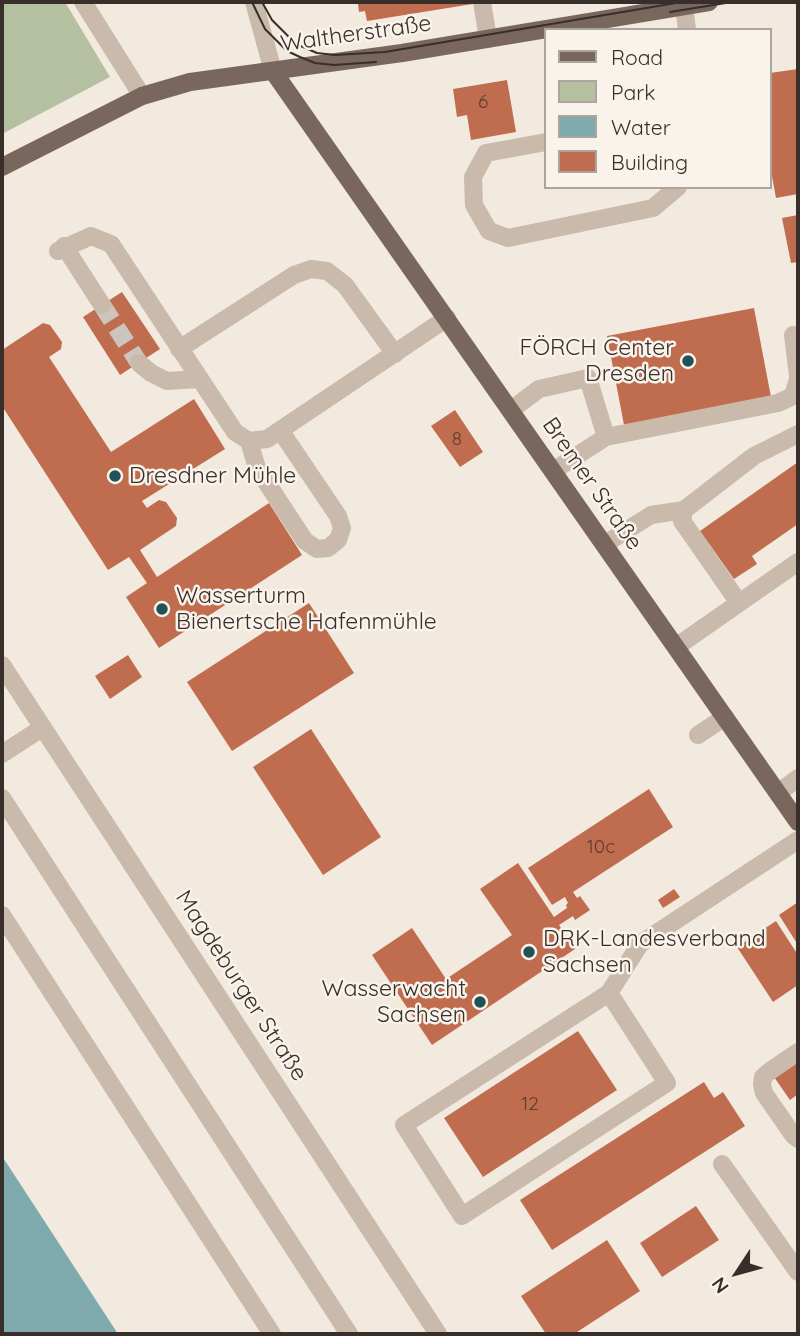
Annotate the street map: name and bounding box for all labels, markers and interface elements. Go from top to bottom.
street label: Waltherstraße [279,10,433,58]
legend [544,28,772,189]
text: Road [611,44,663,70]
text: Park [611,79,655,105]
house number: 6 [478,91,488,113]
text: Water [611,114,671,140]
text: Building [611,149,688,175]
place label: FÖRCH Center Dresden [519,334,674,388]
marker: FÖRCH Center Dresden [680,353,696,369]
street label: Bremer Straße [536,412,648,556]
house number: 8 [452,428,462,450]
place label: Dresdner Mühle [129,462,296,490]
marker: Dresdner Mühle [107,468,123,484]
place label: Wasserturm Bienertsche Hafenmühle [176,582,437,636]
marker: Wasserturm Bienertsche Hafenmühle [154,601,170,617]
house number: 10c [587,836,615,858]
street label: Magdeburger Straße [169,886,313,1086]
place label: DRK-Landesverband Sachsen [543,925,766,979]
marker: DRK-Landesverband Sachsen [521,944,537,960]
place label: Wasserwacht Sachsen [321,975,466,1029]
marker: Wasserwacht Sachsen [472,994,488,1010]
house number: 12 [521,1093,539,1115]
north arrow [702,1238,772,1308]
text: N [706,1273,734,1298]

